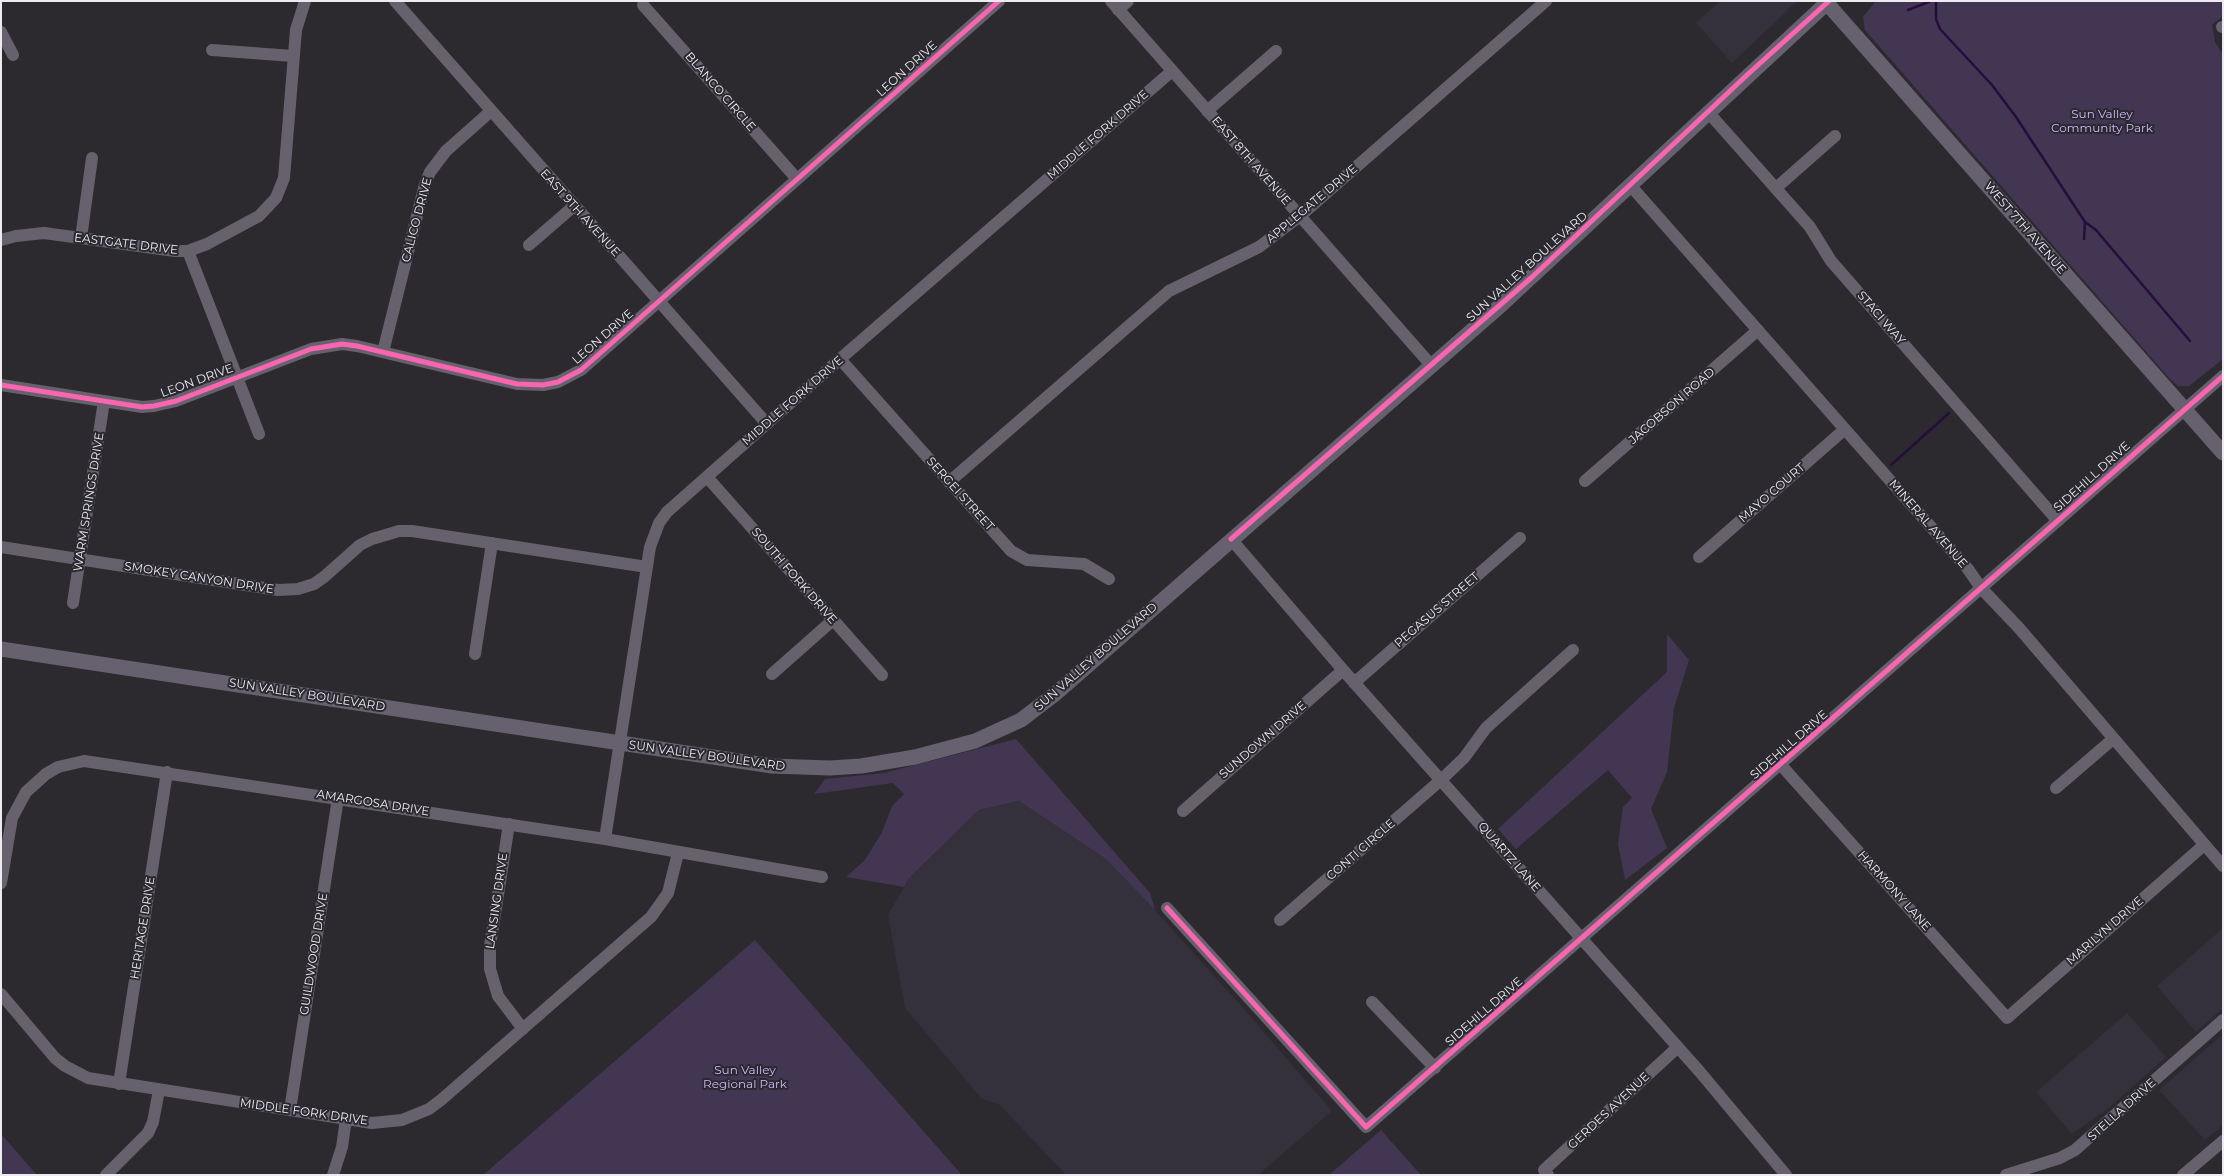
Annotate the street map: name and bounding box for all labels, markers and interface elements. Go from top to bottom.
street label: LEON DRIVE [874,38,940,100]
street label: BLANCO CIRCLE [682,49,758,135]
street label: MIDDLE FORK DRIVE [1044,87,1152,183]
park label: Sun Valley Community Park [2051,107,2153,135]
street label: EAST 8TH AVENUE [1209,114,1293,208]
street label: APPLEGATE DRIVE [1264,162,1360,246]
street label: EAST 9TH AVENUE [537,166,623,260]
street label: CALICO DRIVE [399,176,435,264]
street label: WEST 7TH AVENUE [1981,179,2069,277]
street label: SUN VALLEY BOULEVARD [1464,209,1590,325]
street label: EASTGATE DRIVE [73,230,179,258]
street label: STACI WAY [1854,288,1908,348]
street label: LEON DRIVE [569,307,637,367]
street label: MIDDLE FORK DRIVE [739,353,847,449]
street label: LEON DRIVE [159,361,235,401]
street label: JACOBSON ROAD [1626,365,1718,447]
street label: WARM SPRINGS DRIVE [71,431,107,573]
street label: SIDEHILL DRIVE [2051,439,2133,515]
street label: SERGEI STREET [923,454,997,534]
street label: MAYO COURT [1736,460,1808,526]
street label: MINERAL AVENUE [1886,477,1970,571]
street label: SOUTH FORK DRIVE [748,525,840,627]
street label: SMOKEY CANYON DRIVE [123,559,275,597]
street label: PEGASUS STREET [1392,569,1482,651]
street label: SUN VALLEY BOULEVARD [1032,600,1160,714]
street label: SUN VALLEY BOULEVARD [228,676,386,714]
street label: SUNDOWN DRIVE [1217,698,1309,782]
street label: SIDEHILL DRIVE [1747,707,1831,783]
street label: SUN VALLEY BOULEVARD [628,738,786,774]
street label: AMARGOSA DRIVE [316,787,430,819]
street label: CONTI CIRCLE [1324,816,1398,884]
street label: QUARTZ LANE [1475,819,1543,895]
street label: HARMONY LANE [1854,848,1934,934]
street label: LANSING DRIVE [483,852,511,950]
street label: HERITAGE DRIVE [128,876,158,980]
street label: GUILDWOOD DRIVE [297,892,331,1016]
street label: MARILYN DRIVE [2064,894,2146,968]
street label: SIDEHILL DRIVE [1442,974,1526,1050]
park label: Sun Valley Regional Park [703,1063,787,1091]
street label: GERDES AVENUE [1565,1070,1653,1152]
street label: STELLA DRIVE [2085,1076,2159,1144]
street label: MIDDLE FORK DRIVE [239,1096,369,1128]

